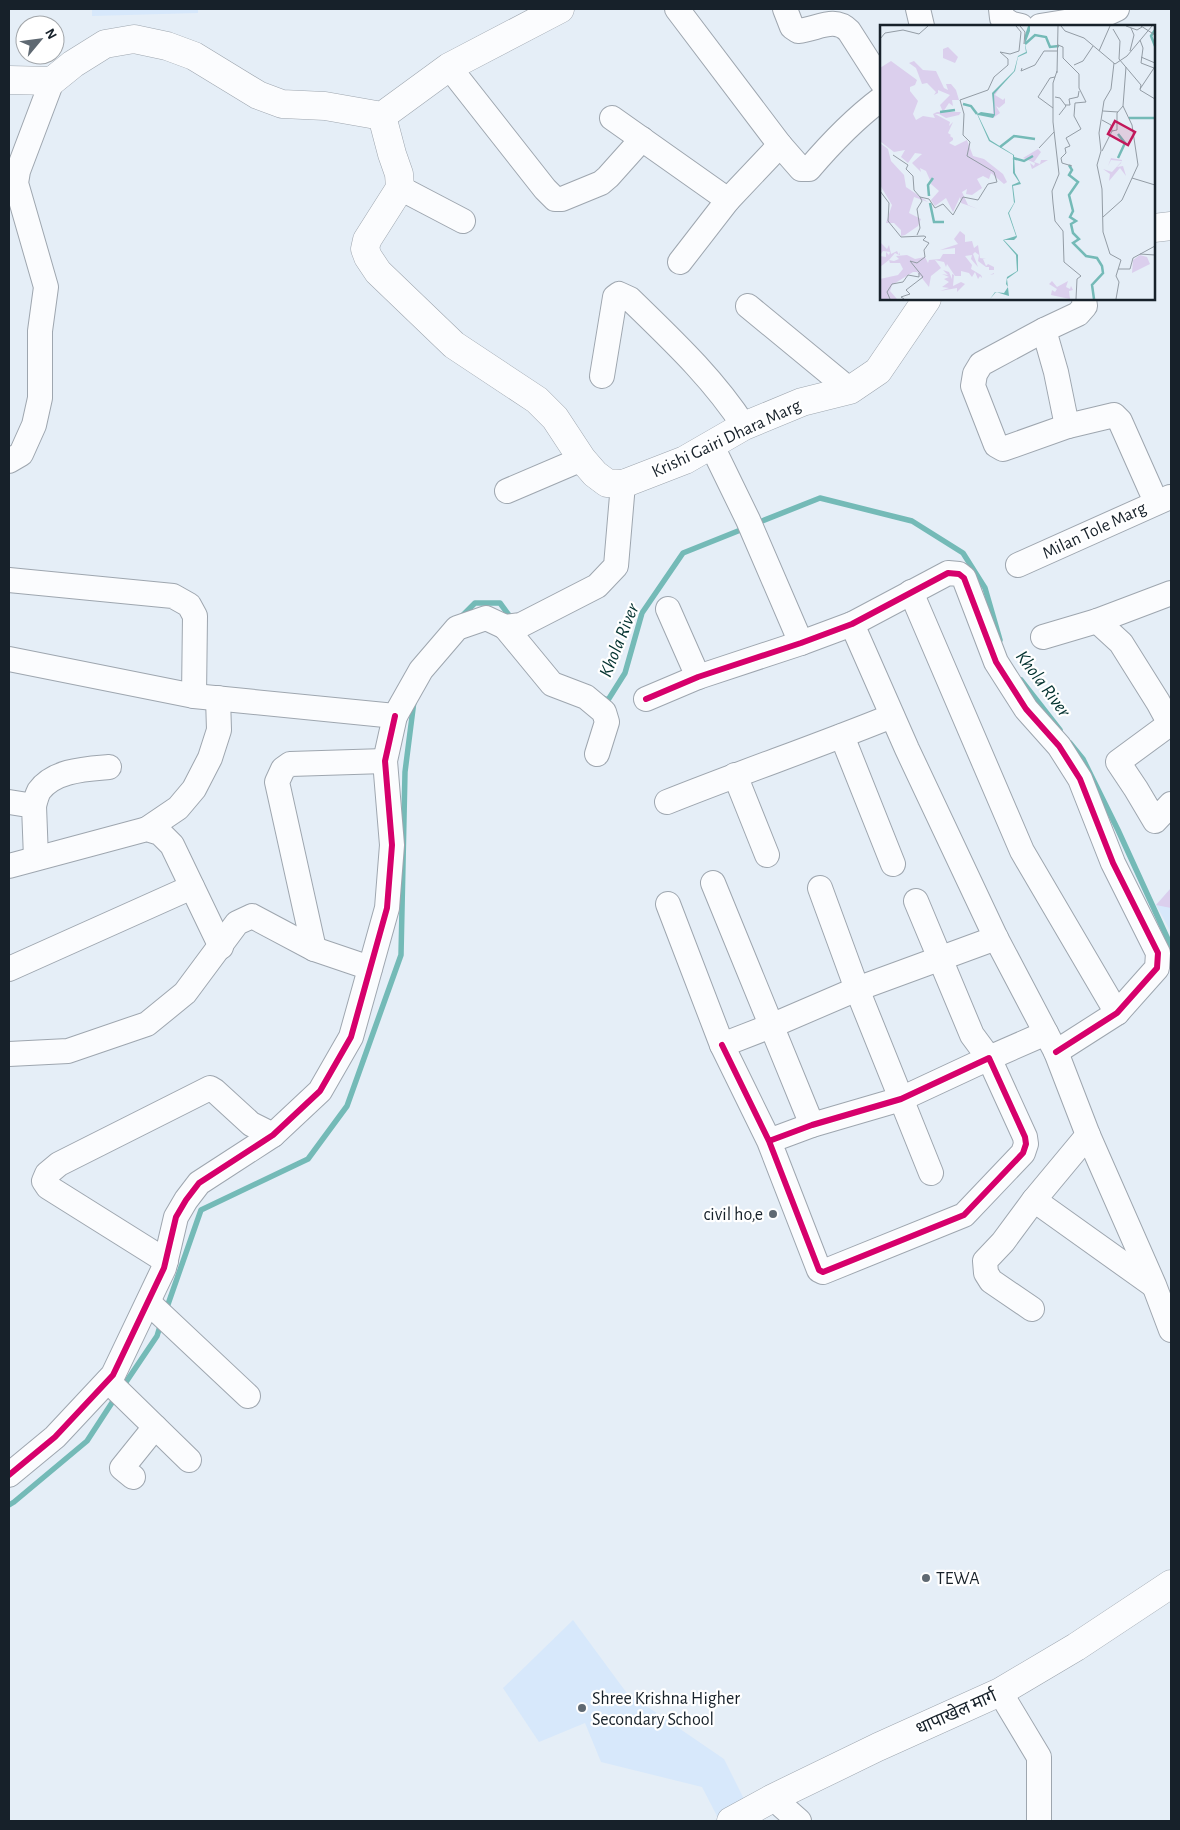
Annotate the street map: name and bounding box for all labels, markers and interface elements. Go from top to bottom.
north arrow [15,15,65,65]
inset map [880,25,1155,300]
text: N [42,27,59,42]
street label: Krishi Gairi Dhara Marg [649,396,804,481]
street label: Milan Tole Marg [1040,499,1149,563]
water label: Khola River [596,600,643,680]
water label: Khola River [1012,647,1074,721]
place label: civil ho,e [703,1206,763,1224]
marker: civil ho,e [767,1208,779,1220]
place label: TEWA [936,1570,980,1588]
marker: TEWA [920,1572,932,1584]
street label: धापाखेल मार्ग [912,1684,1000,1739]
place label: Shree Krishna Higher Secondary School [592,1690,740,1729]
marker: Shree Krishna Higher Secondary School [576,1702,588,1714]

